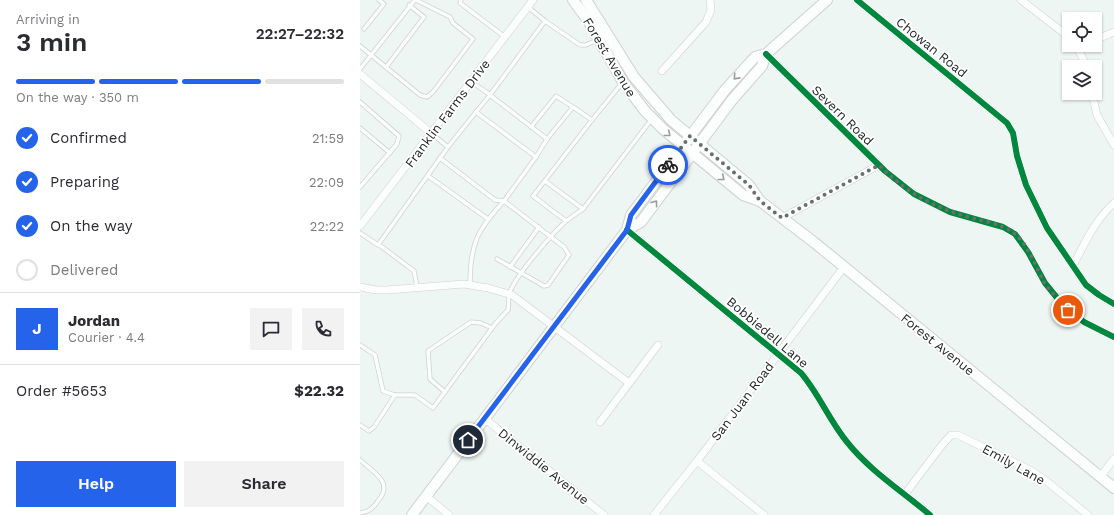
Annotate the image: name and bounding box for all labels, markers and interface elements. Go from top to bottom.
text: Arriving in [16,12,80,27]
map controls [1062,12,1102,100]
button: locate [1062,12,1102,52]
street label: Chowan Road [893,14,970,81]
street label: Forest Avenue [580,15,639,100]
text: 22:27–22:32 [256,25,344,43]
text: 3 min [16,27,87,57]
street label: Franklin Farms Drive [402,56,493,170]
button: layers [1062,60,1102,100]
one-way arrow [733,72,740,80]
street label: Severn Road [809,82,876,148]
text: On the way · 350 m [16,90,139,105]
icon: check [16,127,38,149]
text: Confirmed [50,129,127,147]
one-way arrow [663,129,671,136]
text: 21:59 [312,131,344,146]
courier [648,145,688,185]
icon: bike [657,154,679,176]
icon: check [16,171,38,193]
text: Preparing [50,173,119,191]
one-way arrow [718,173,725,180]
text: 22:09 [309,175,344,190]
one-way arrow [650,201,657,208]
icon: check [16,215,38,237]
text: On the way [50,217,132,235]
text: 22:22 [310,219,344,234]
text: Delivered [50,261,118,279]
pin [1051,293,1085,327]
street label: Bobbiedell Lane [724,294,812,371]
icon: bag [1057,299,1079,321]
button: chat [250,308,292,350]
button: phone [302,308,344,350]
street label: Forest Avenue [898,310,977,378]
text: Jordan [68,312,120,330]
text: J [32,320,42,338]
text: Courier · 4.4 [68,330,145,345]
street label: San Juan Road [708,359,777,444]
text: Order #5653 [16,382,107,400]
text: $22.32 [294,382,344,400]
pin [451,423,485,457]
street label: Dinwiddie Avenue [495,425,592,508]
icon: home [457,429,479,451]
street label: Emily Lane [980,441,1048,488]
button: Help [16,461,176,507]
button: Share [184,461,344,507]

